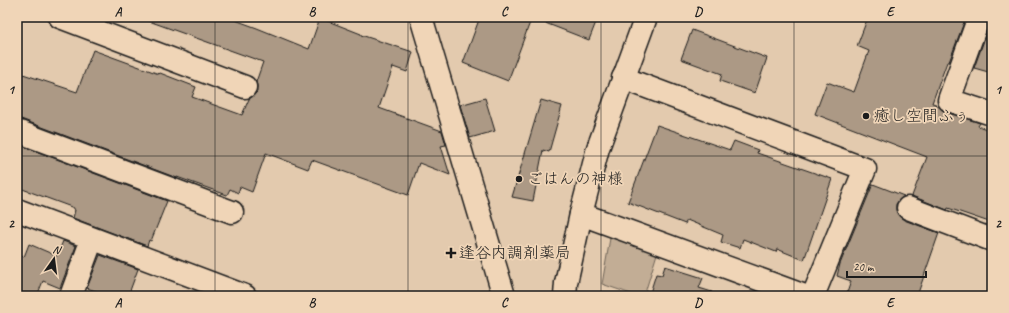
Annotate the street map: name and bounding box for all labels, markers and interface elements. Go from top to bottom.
text: A [115,4,123,20]
text: B [309,4,317,20]
text: C [501,4,509,20]
text: D [694,4,703,20]
text: E [887,4,896,20]
text: 1 [8,82,16,98]
text: 1 [995,82,1003,98]
place label: 癒し空間ふぅ [874,106,970,126]
marker: 癒し空間ふぅ [861,111,871,121]
place label: ごはんの神様 [527,169,623,189]
marker: ごはんの神様 [514,174,524,184]
text: 2 [8,216,15,232]
text: 2 [995,216,1002,232]
north arrow [34,239,74,279]
text: N [51,242,64,257]
place label: 逢谷内調剤薬局 [459,243,571,263]
marker: 逢谷内調剤薬局 [446,248,456,258]
scale bar [847,253,926,279]
text: 20 m [853,259,875,275]
text: A [115,295,123,311]
text: B [309,295,317,311]
text: C [501,295,509,311]
text: D [694,295,703,311]
text: E [887,295,896,311]

